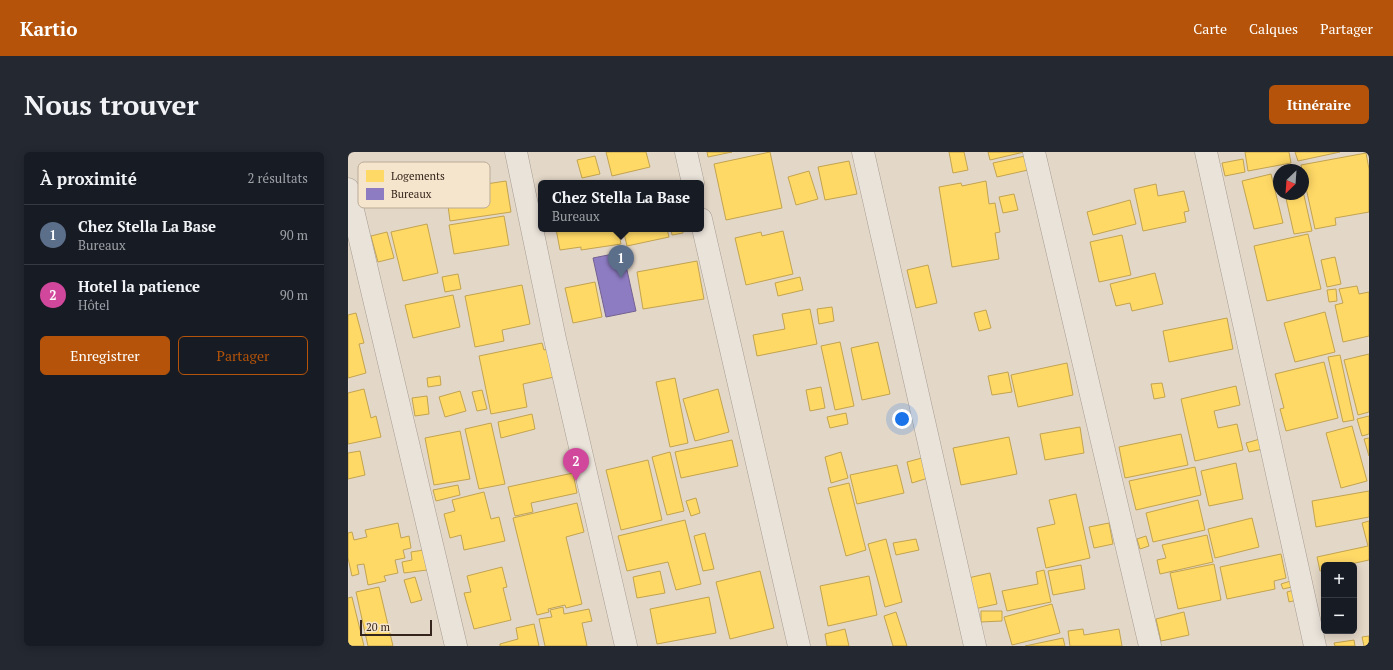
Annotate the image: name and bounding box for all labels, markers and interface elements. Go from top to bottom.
text: Kartio [20,16,77,41]
text: Carte [1193,19,1227,38]
text: Calques [1249,19,1298,38]
text: Partager [1320,19,1373,38]
button: Itinéraire [1269,85,1369,124]
text: Nous trouver [24,86,199,123]
legend [358,162,490,208]
north arrow [1273,164,1309,200]
text: À proximité [40,167,137,190]
text: 2 résultats [248,169,308,187]
text: Logements [391,169,445,183]
popup [538,180,704,232]
text: Bureaux [391,187,432,201]
text: Chez Stella La Base [552,187,690,207]
text: Bureaux [552,207,600,225]
text: Chez Stella La Base [78,216,216,236]
text: 1 [49,226,57,244]
text: 90 m [280,226,308,244]
text: Bureaux [78,236,126,254]
pin: 1 [608,245,634,278]
text: Hotel la patience [78,276,200,296]
text: 2 [49,286,57,304]
text: 90 m [280,286,308,304]
text: Hôtel [78,296,110,314]
button: Enregistrer [40,336,170,375]
button: Partager [178,336,308,375]
your location [892,409,912,429]
pin: 2 [563,448,589,481]
map controls [1321,562,1357,634]
button: + [1321,562,1357,598]
button: − [1321,598,1357,634]
scale bar [360,618,432,637]
text: 20 m [366,620,390,634]

